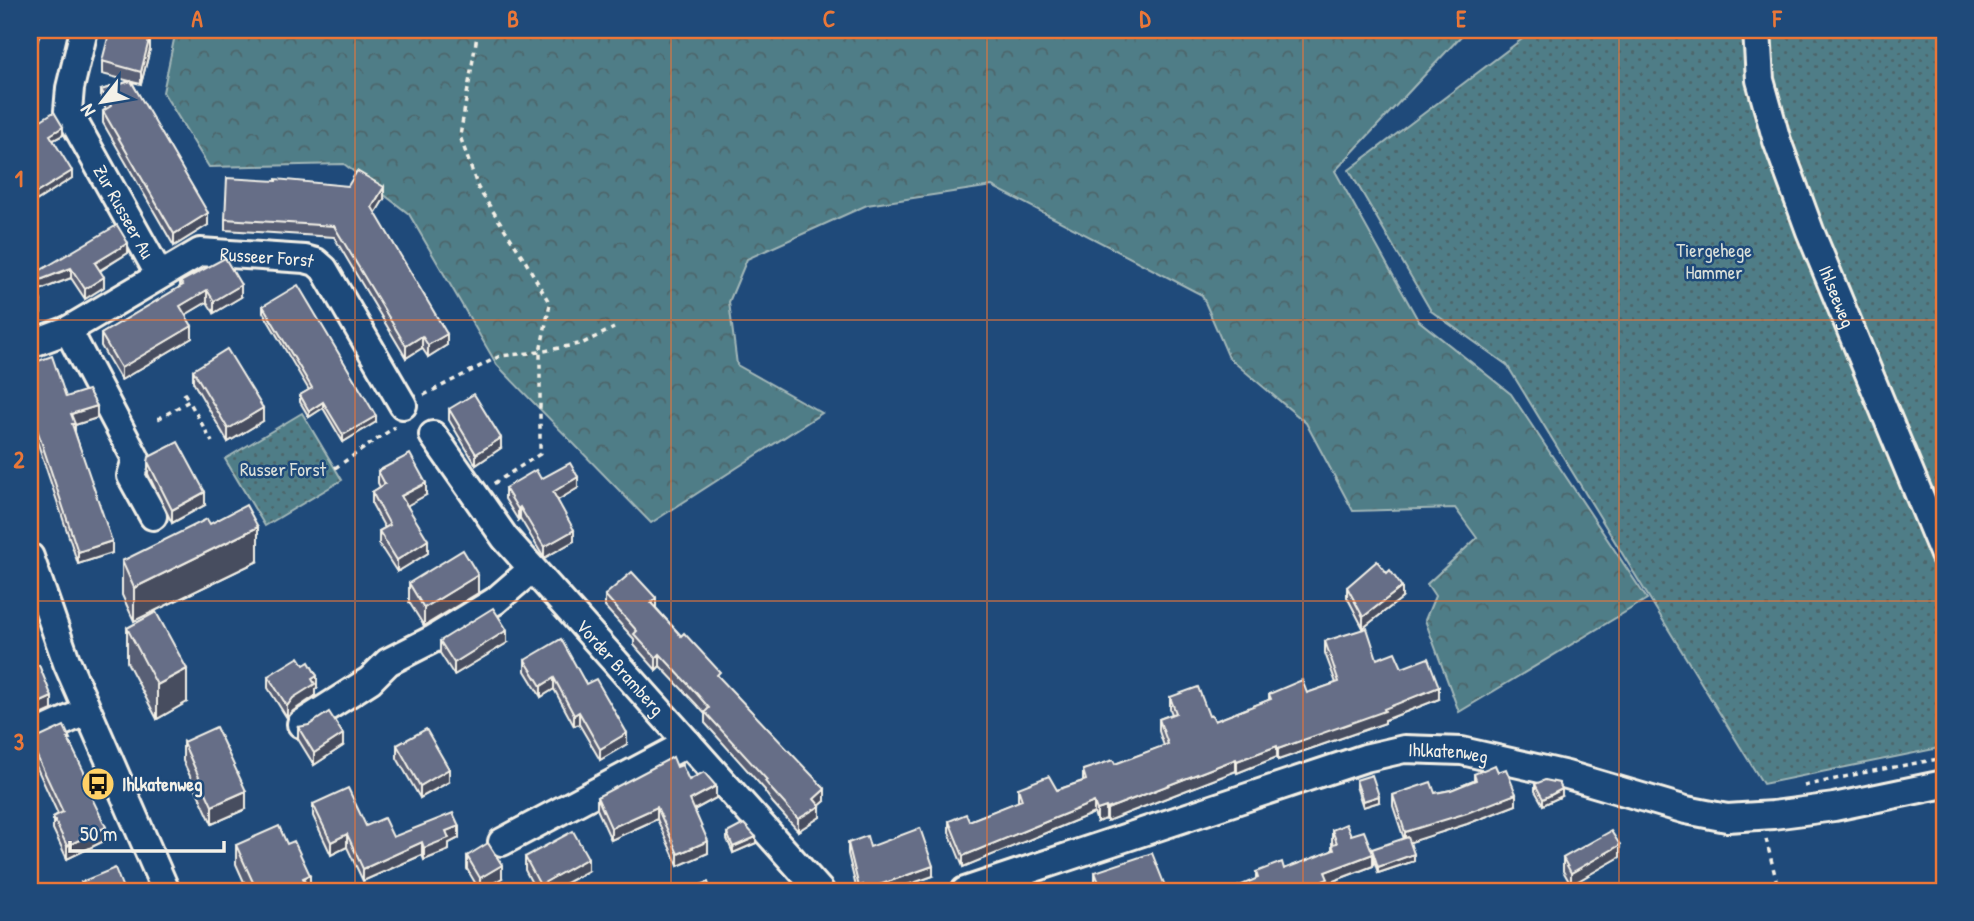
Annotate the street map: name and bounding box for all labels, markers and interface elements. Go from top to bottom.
text: A [191,3,203,34]
text: B [507,3,519,34]
text: C [823,3,835,34]
text: D [1140,3,1152,34]
text: E [1456,3,1467,34]
text: F [1772,3,1783,34]
north arrow [66,66,136,136]
text: N [74,100,101,122]
street label: Zur Russeer Au [88,160,161,264]
text: 1 [15,163,23,194]
park label: Tiergehege Hammer [1676,237,1752,285]
street label: Russeer Forst [219,240,317,274]
street label: Ihlseeweg [1813,261,1861,331]
text: 2 [14,444,25,475]
park label: Russer Forst [240,456,326,482]
street label: Vorder Bramberg [570,614,670,721]
text: 3 [14,726,24,757]
street label: Ihlkatenweg [1408,736,1491,770]
bus stop icon: Ihlkatenweg [79,765,117,803]
place label: Ihlkatenweg [122,771,203,798]
scale bar [70,809,224,853]
text: 50 m [80,819,117,848]

